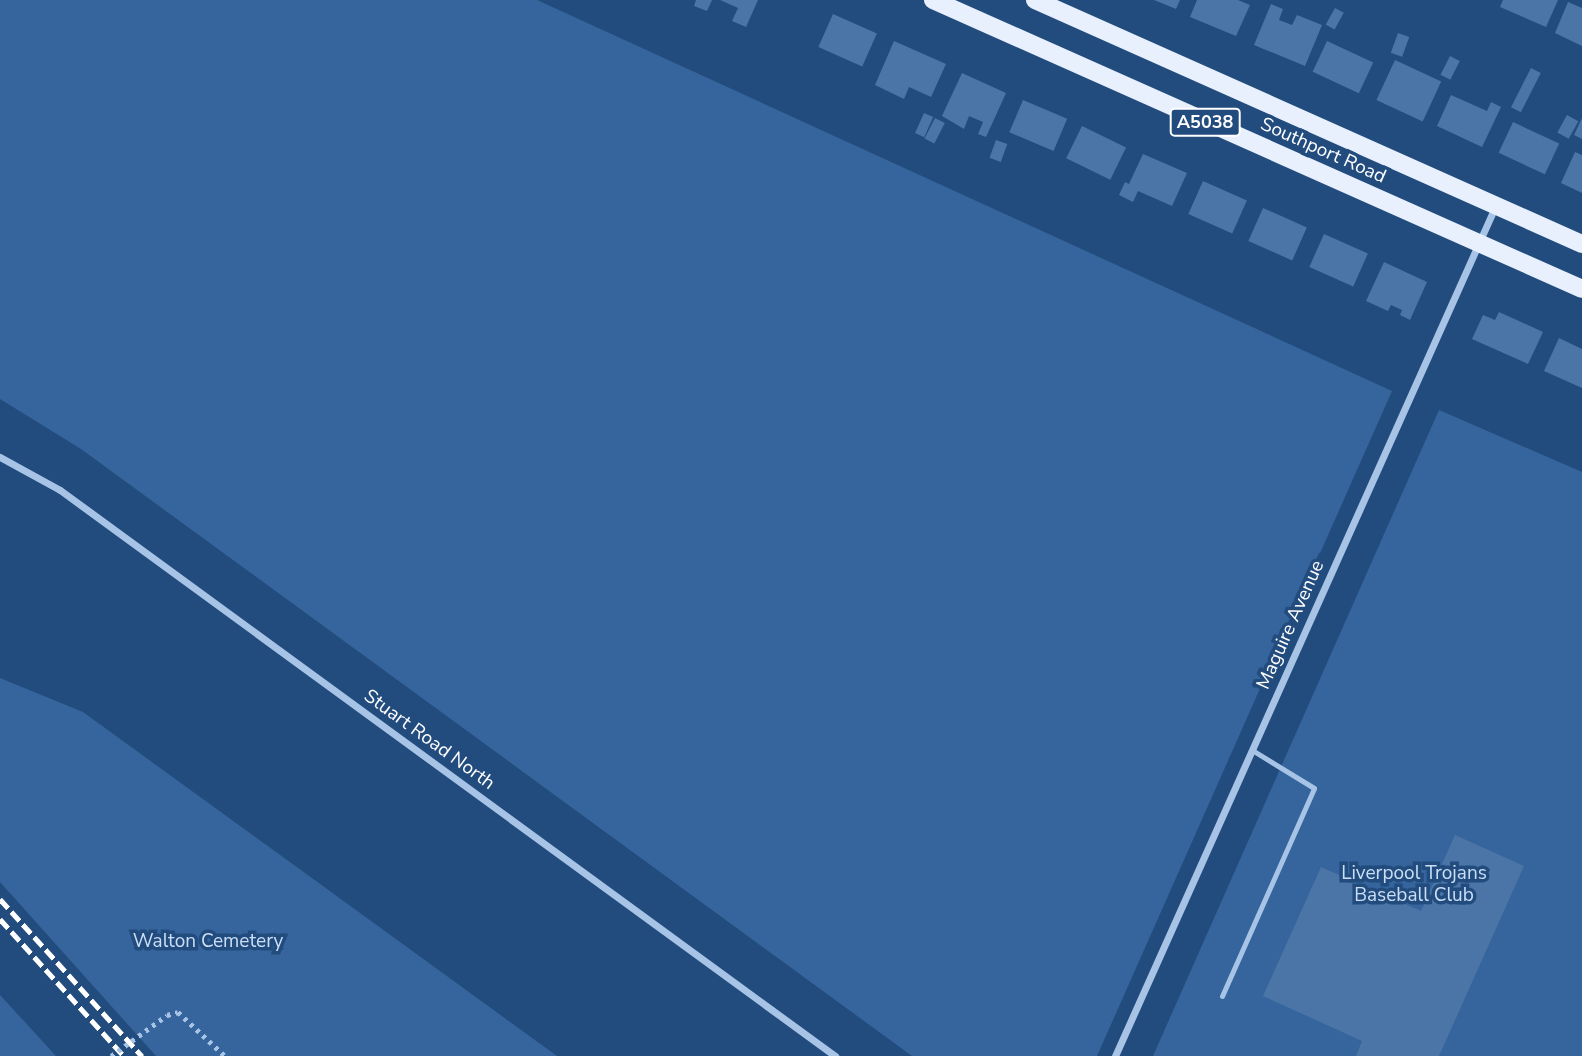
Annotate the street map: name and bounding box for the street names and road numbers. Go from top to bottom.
road number: A5038 [1168,107,1242,136]
street label: Southport Road [1257,113,1389,189]
street label: Maguire Avenue [1252,557,1330,693]
street label: Stuart Road North [359,685,499,795]

